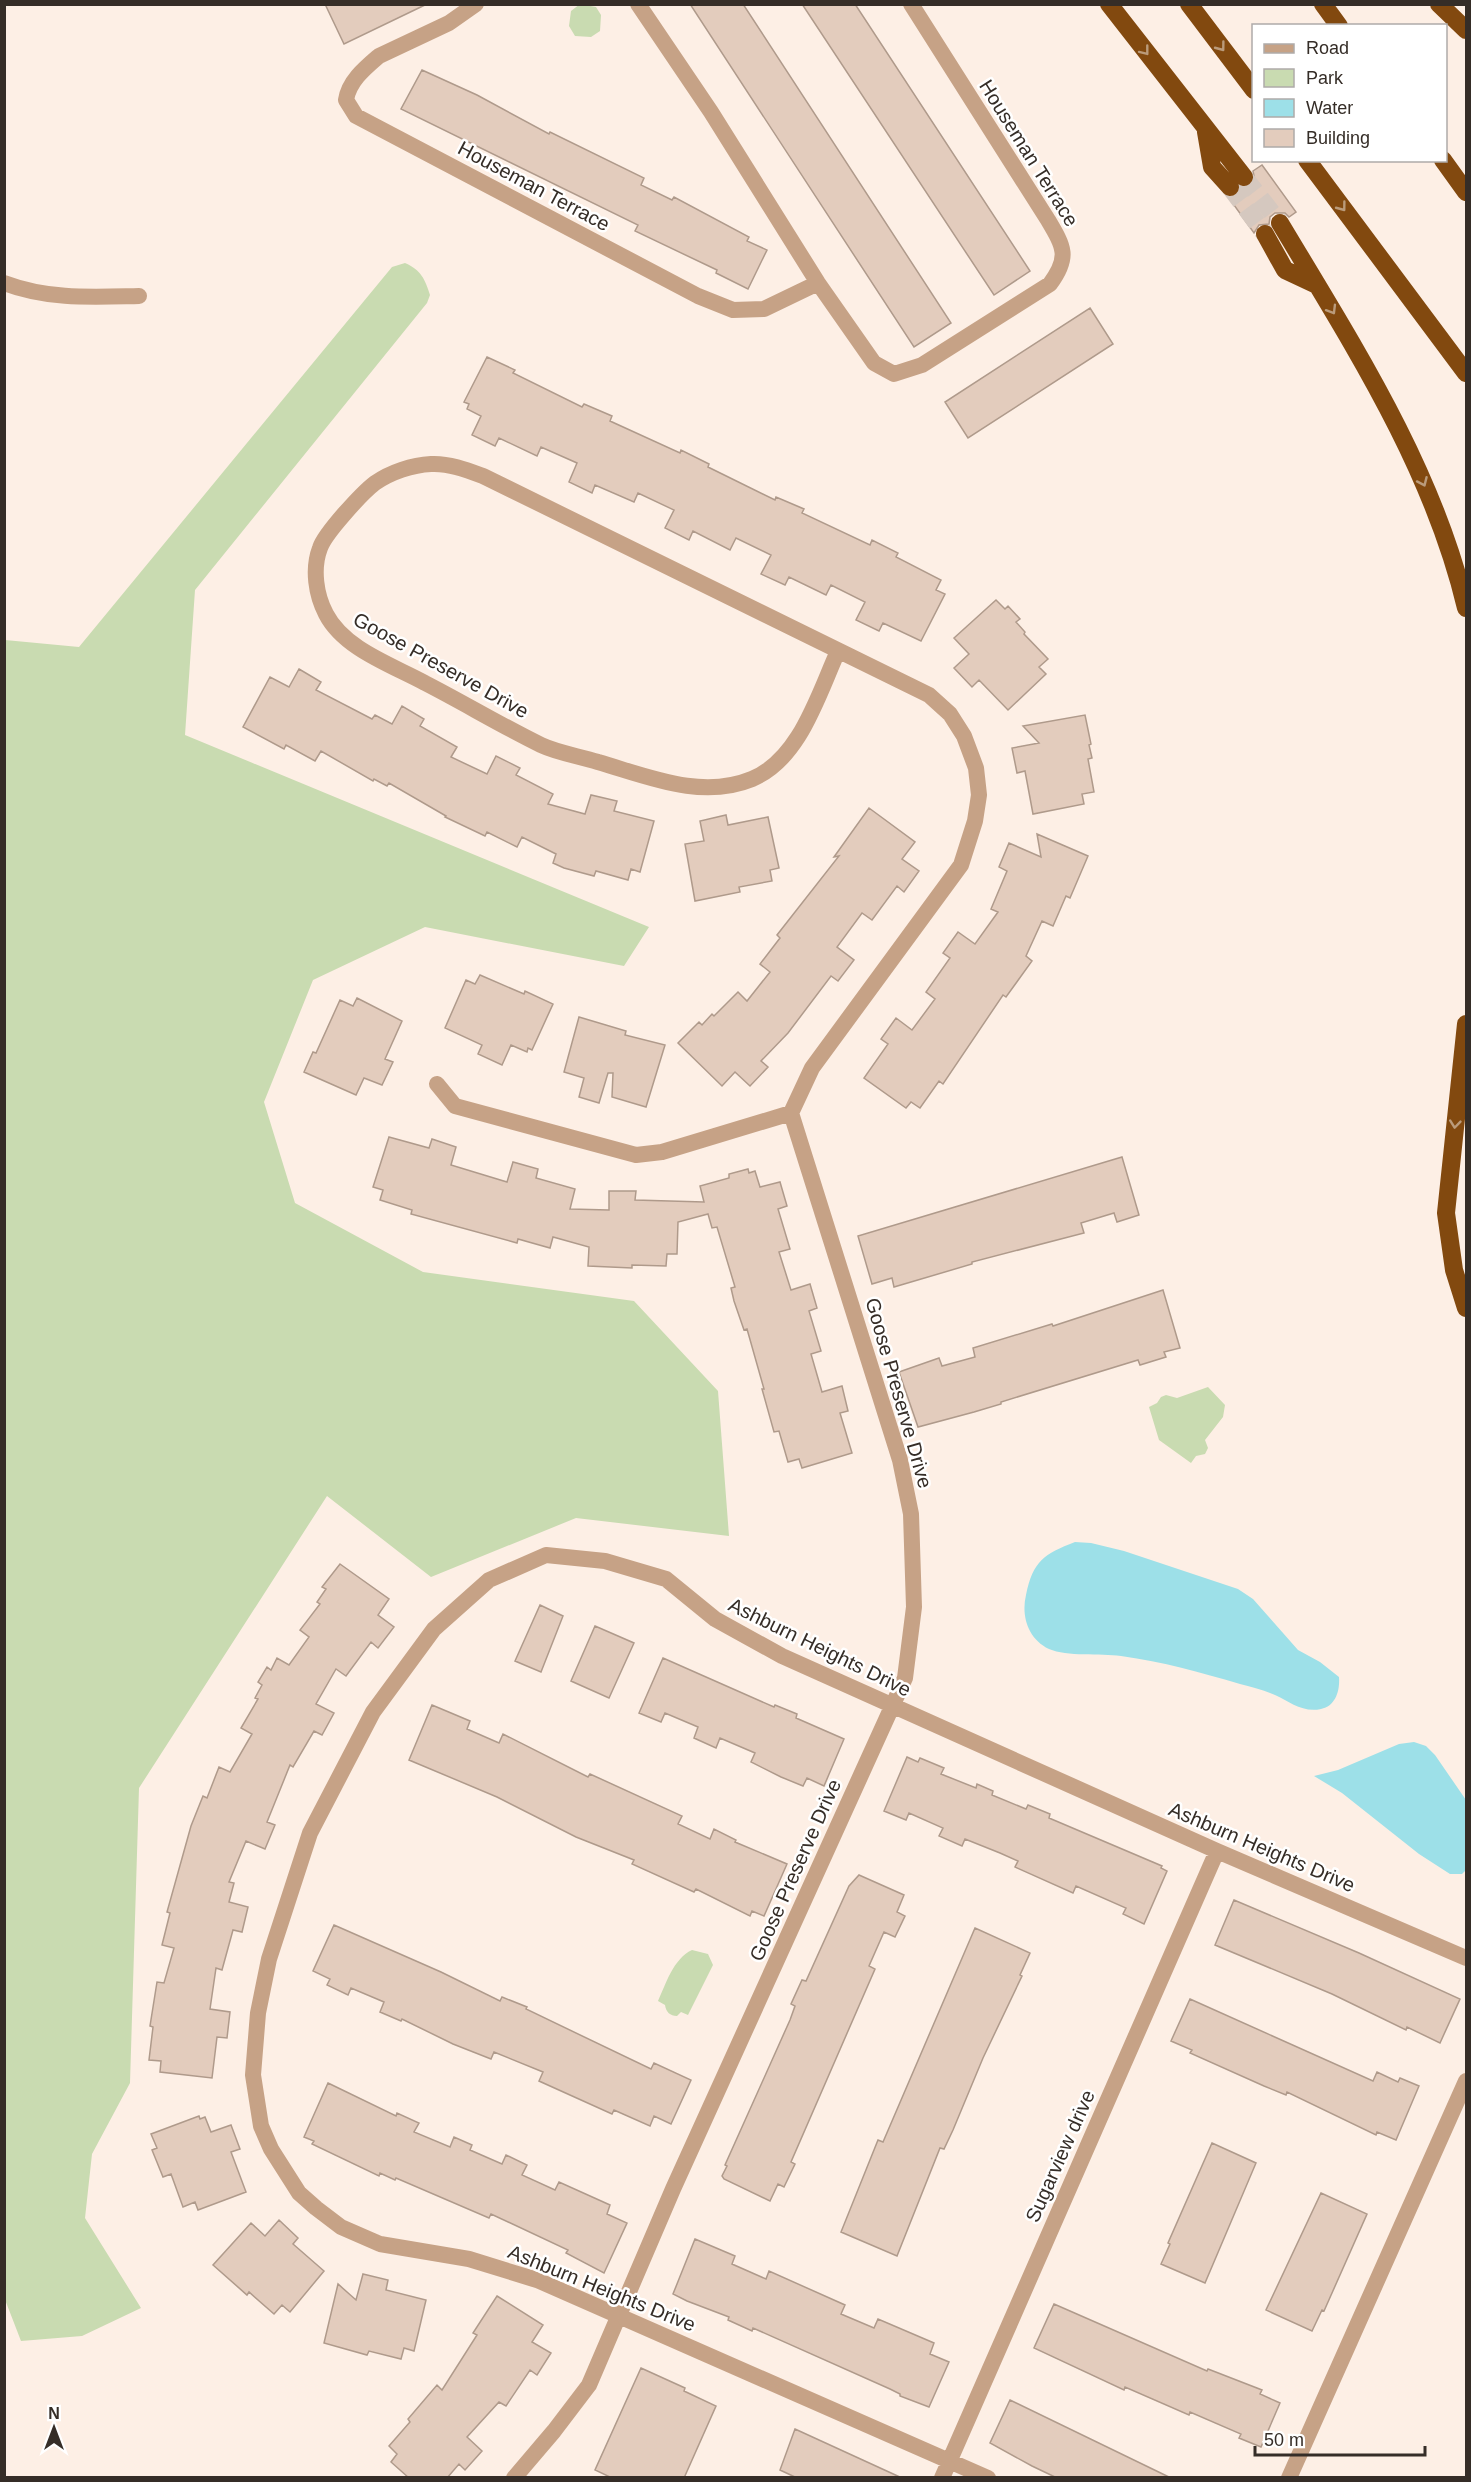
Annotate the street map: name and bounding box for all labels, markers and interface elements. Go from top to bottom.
legend [1252,24,1447,162]
text: Road [1306,38,1349,58]
one-way arrow [1214,41,1225,52]
one-way arrow [1137,44,1148,55]
text: Park [1306,68,1344,88]
street label: Houseman Terrace [975,76,1083,230]
text: Water [1306,98,1353,118]
text: Building [1306,128,1370,148]
street label: Houseman Terrace [454,137,614,235]
one-way arrow [1335,201,1346,212]
one-way arrow [1324,304,1336,314]
one-way arrow [1416,475,1428,486]
street label: Goose Preserve Drive [350,608,532,722]
one-way arrow [1449,1120,1461,1129]
street label: Goose Preserve Drive [861,1295,937,1491]
street label: Ashburn Heights Drive [725,1593,915,1701]
street label: Goose Preserve Drive [745,1776,845,1964]
street label: Ashburn Heights Drive [1166,1798,1358,1896]
street label: Sugarview drive [1021,2087,1099,2225]
street label: Ashburn Heights Drive [505,2240,699,2336]
north arrow [24,2398,84,2458]
text: N [48,2405,60,2422]
scale bar [1255,2419,1424,2457]
text: 50 m [1264,2430,1304,2450]

